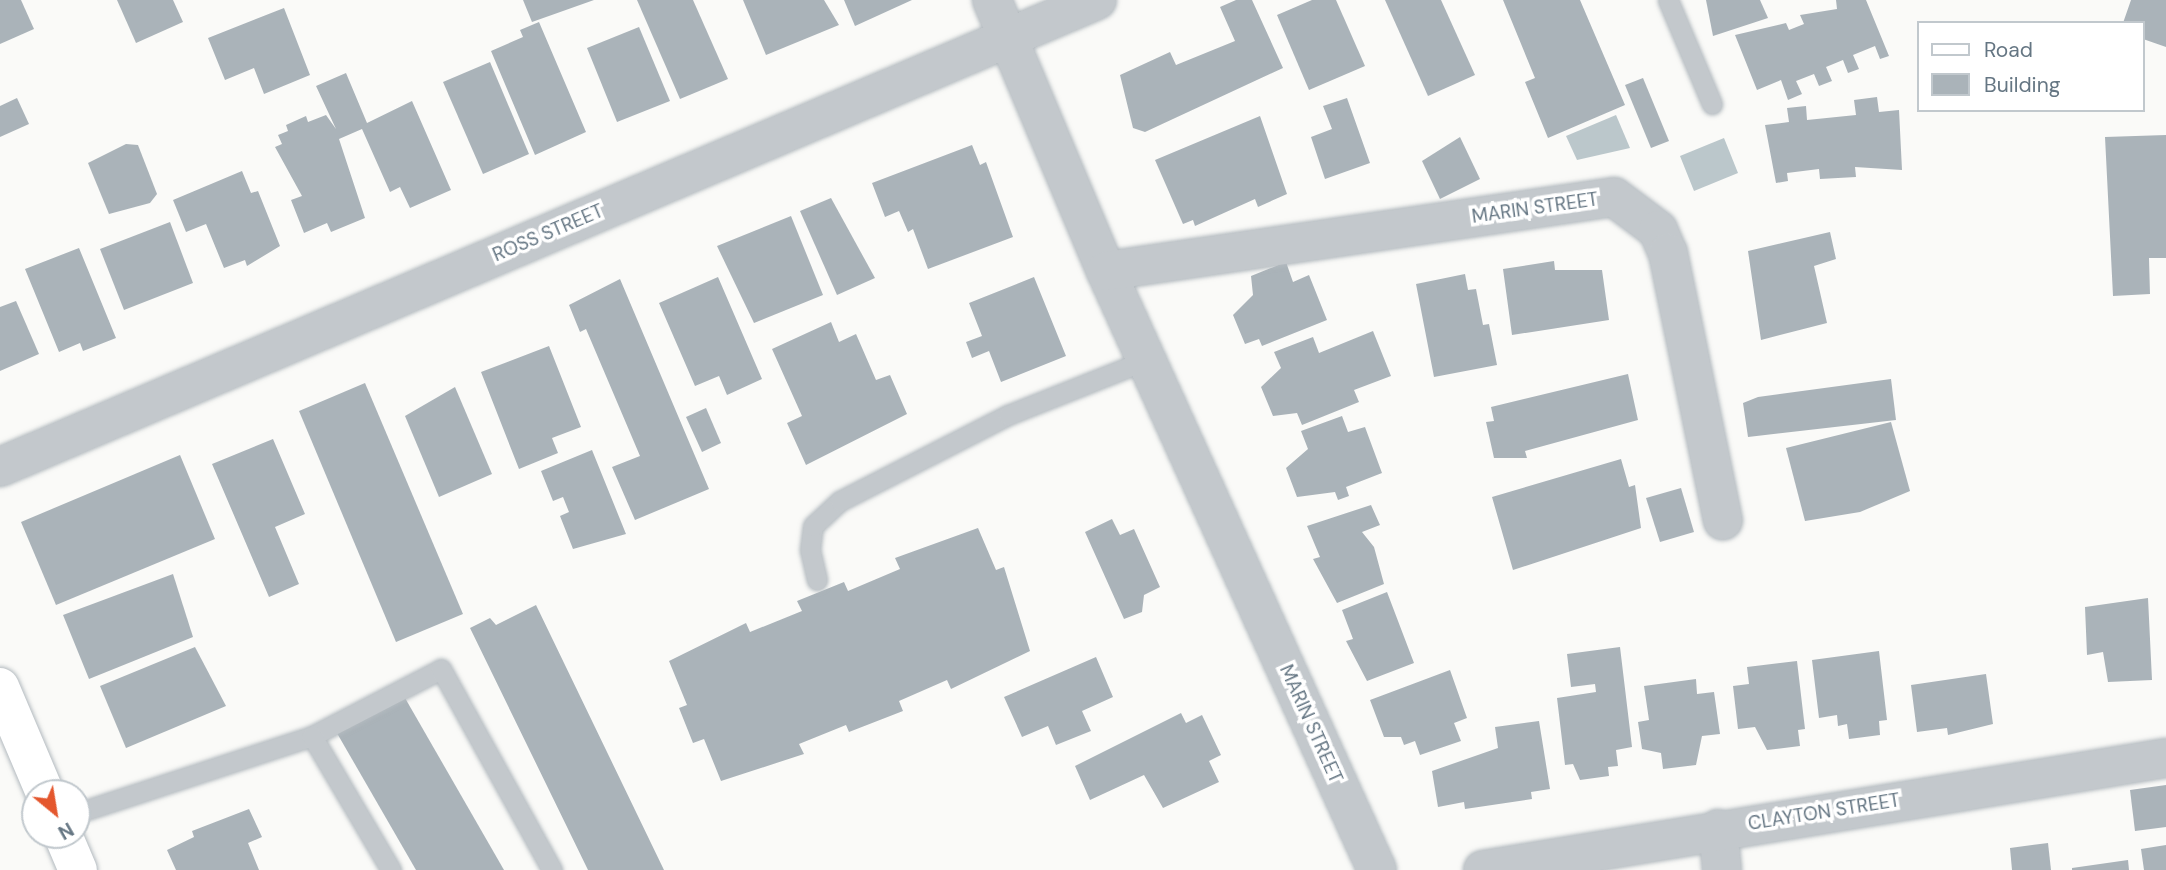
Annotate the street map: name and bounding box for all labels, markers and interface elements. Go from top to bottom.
legend [1918,21,2145,112]
text: Road [1984,36,2033,64]
text: Building [1984,71,2060,99]
street label: MARIN STREET [1470,188,1600,228]
street label: ROSS STREET [489,199,607,267]
street label: MARIN STREET [1275,661,1347,787]
north arrow [21,779,91,849]
street label: CLAYTON STREET [1746,789,1902,835]
text: N [54,817,78,845]

